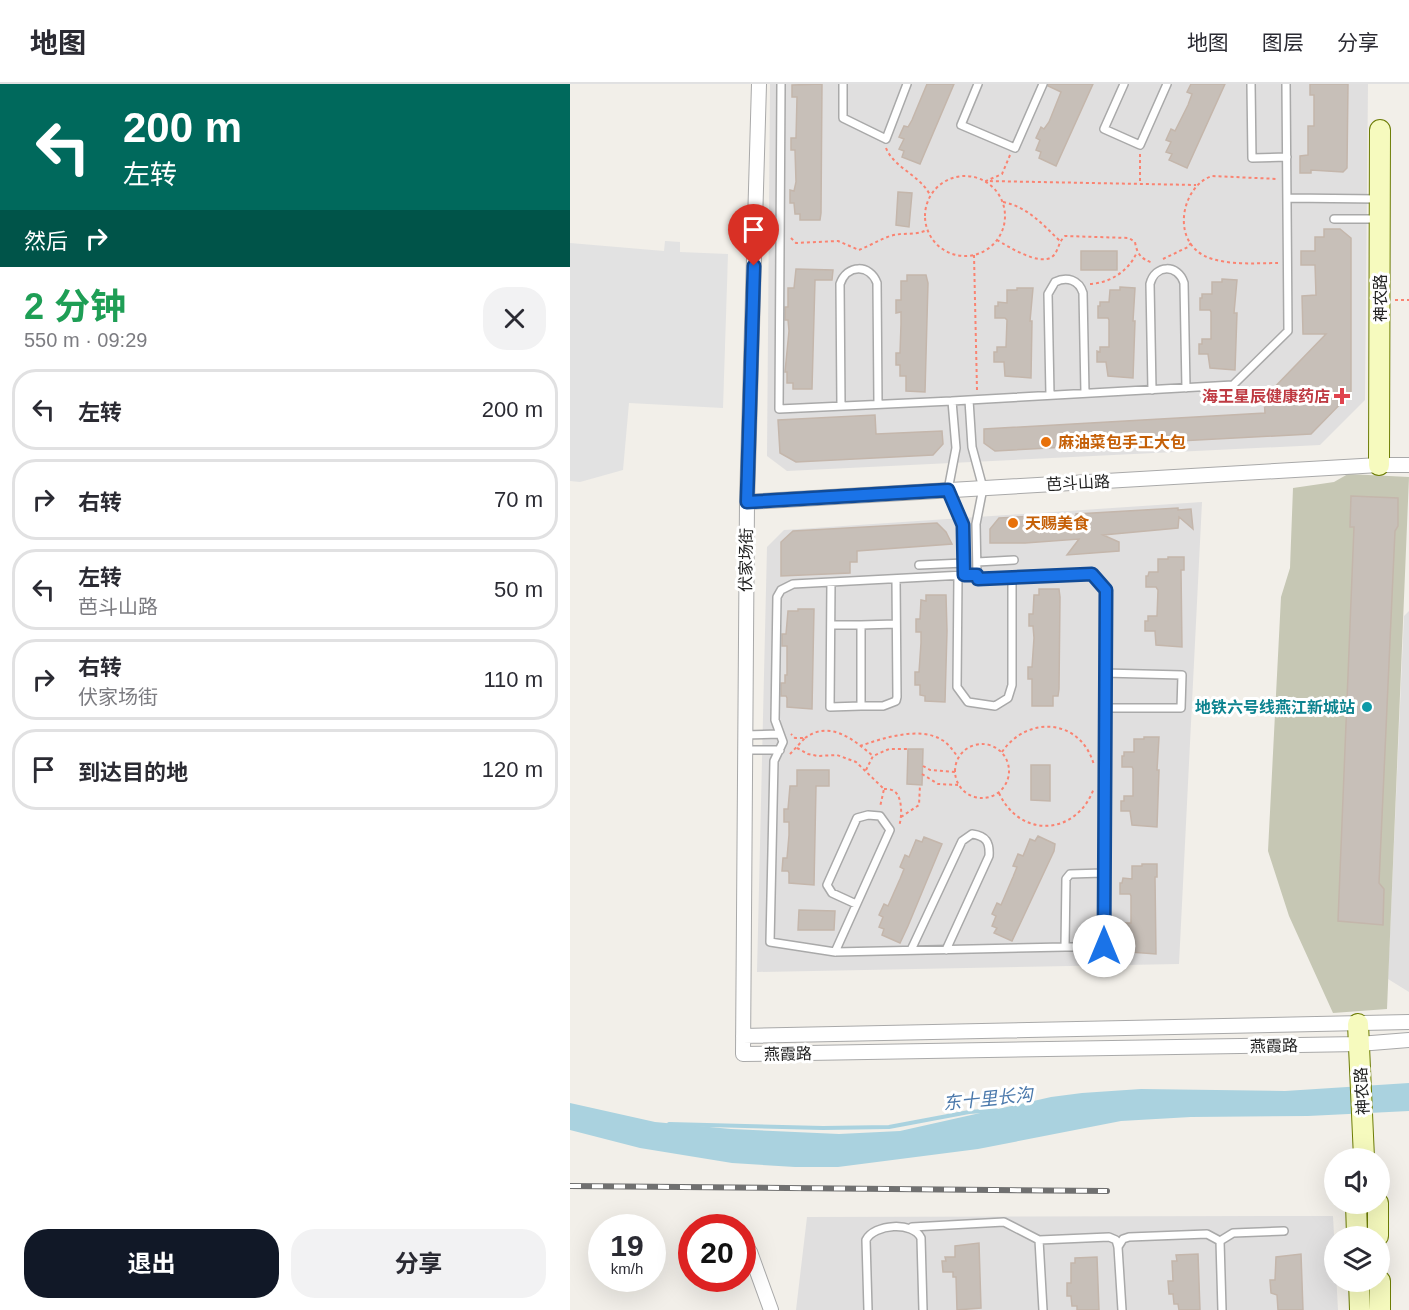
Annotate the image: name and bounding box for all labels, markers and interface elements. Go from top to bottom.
text: 地图 [30,28,86,59]
text: 地图 [1187,31,1229,54]
text: 图层 [1262,31,1304,54]
text: 分享 [1337,31,1379,54]
text: 200 m [123,104,242,151]
icon: left [24,108,102,186]
text: 左转 [123,160,177,190]
pin [728,204,779,266]
icon: arrive [737,213,770,246]
icon: right [80,222,113,255]
text: 然后 [24,229,68,254]
street label: 神农路 [1372,274,1389,322]
text: 2 分钟 [24,286,126,327]
button: close [483,287,546,350]
text: 550 m · 09:29 [24,329,147,351]
place label: 海王星辰健康药店 [1202,388,1330,405]
marker: 海王星辰健康药店 [1335,389,1349,403]
icon: left [27,393,60,426]
text: 200 m [482,397,543,422]
text: 左转 [78,400,122,425]
place label: 麻油菜包手工大包 [1058,434,1186,451]
marker: 麻油菜包手工大包 [1039,435,1053,449]
street label: 芭斗山路 [1046,473,1110,493]
icon: right [27,483,60,516]
text: 70 m [494,487,543,512]
text: 右转 [78,490,122,515]
place label: 天赐美食 [1025,515,1090,532]
marker: 天赐美食 [1006,516,1020,530]
street label: 伏家场街 [737,528,755,592]
text: 左转 [78,565,122,590]
icon: left [27,573,60,606]
text: 50 m [494,577,543,602]
text: 芭斗山路 [78,596,158,618]
text: 右转 [78,655,122,680]
icon: right [27,663,60,696]
text: 110 m [483,667,543,692]
text: 伏家场街 [78,686,158,708]
place label: 地铁六号线燕江新城站 [1195,698,1355,716]
marker: 地铁六号线燕江新城站 [1360,700,1374,714]
icon: arrive [27,753,60,786]
text: 120 m [482,757,543,782]
text: 到达目的地 [78,760,188,785]
position arrow [1072,914,1136,978]
street label: 燕霞路 [1250,1037,1298,1055]
street label: 燕霞路 [764,1045,812,1063]
street label: 神农路 [1352,1067,1372,1115]
water label: 东十里长沟 [942,1084,1036,1114]
map controls [1324,1148,1390,1292]
button: sound [1324,1148,1390,1214]
speed limit sign: 20 [678,1214,756,1292]
button: layers [1324,1226,1390,1292]
button: 退出 [24,1229,279,1298]
button: 分享 [291,1229,546,1298]
text: 19 [610,1229,644,1262]
text: km/h [611,1260,643,1277]

